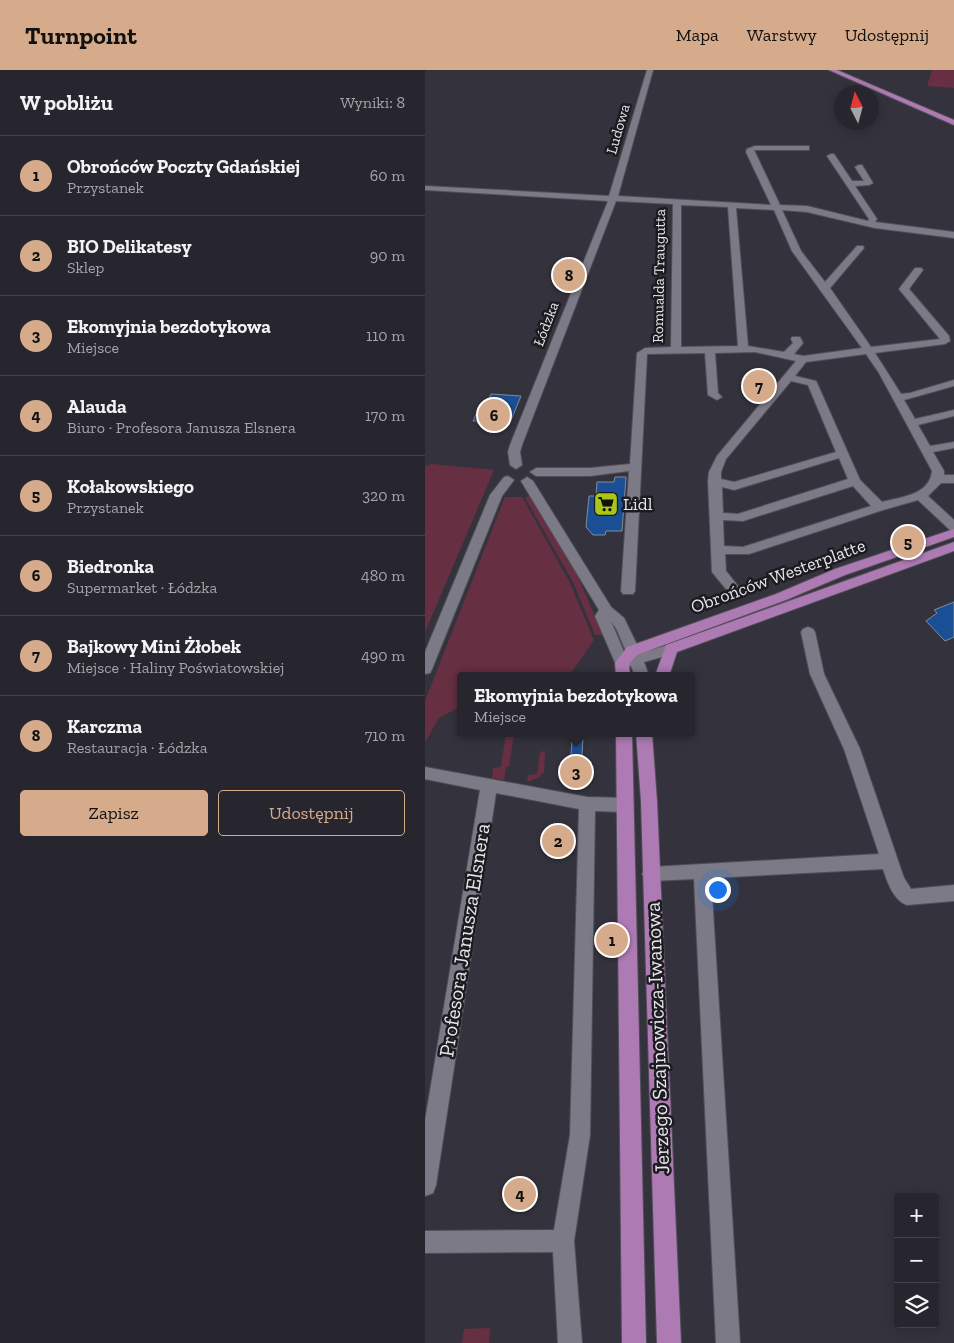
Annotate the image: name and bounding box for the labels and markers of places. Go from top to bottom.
pin: 8 [553,256,585,294]
pin: 7 [743,367,775,405]
pin: 6 [478,396,510,434]
supermarket icon: Lidl [593,491,619,517]
place label: Lidl [623,493,653,515]
pin: 5 [892,523,924,561]
pin: 3 [560,753,592,791]
pin: 2 [542,822,574,860]
pin: 1 [596,921,628,959]
pin: 4 [504,1175,536,1213]

